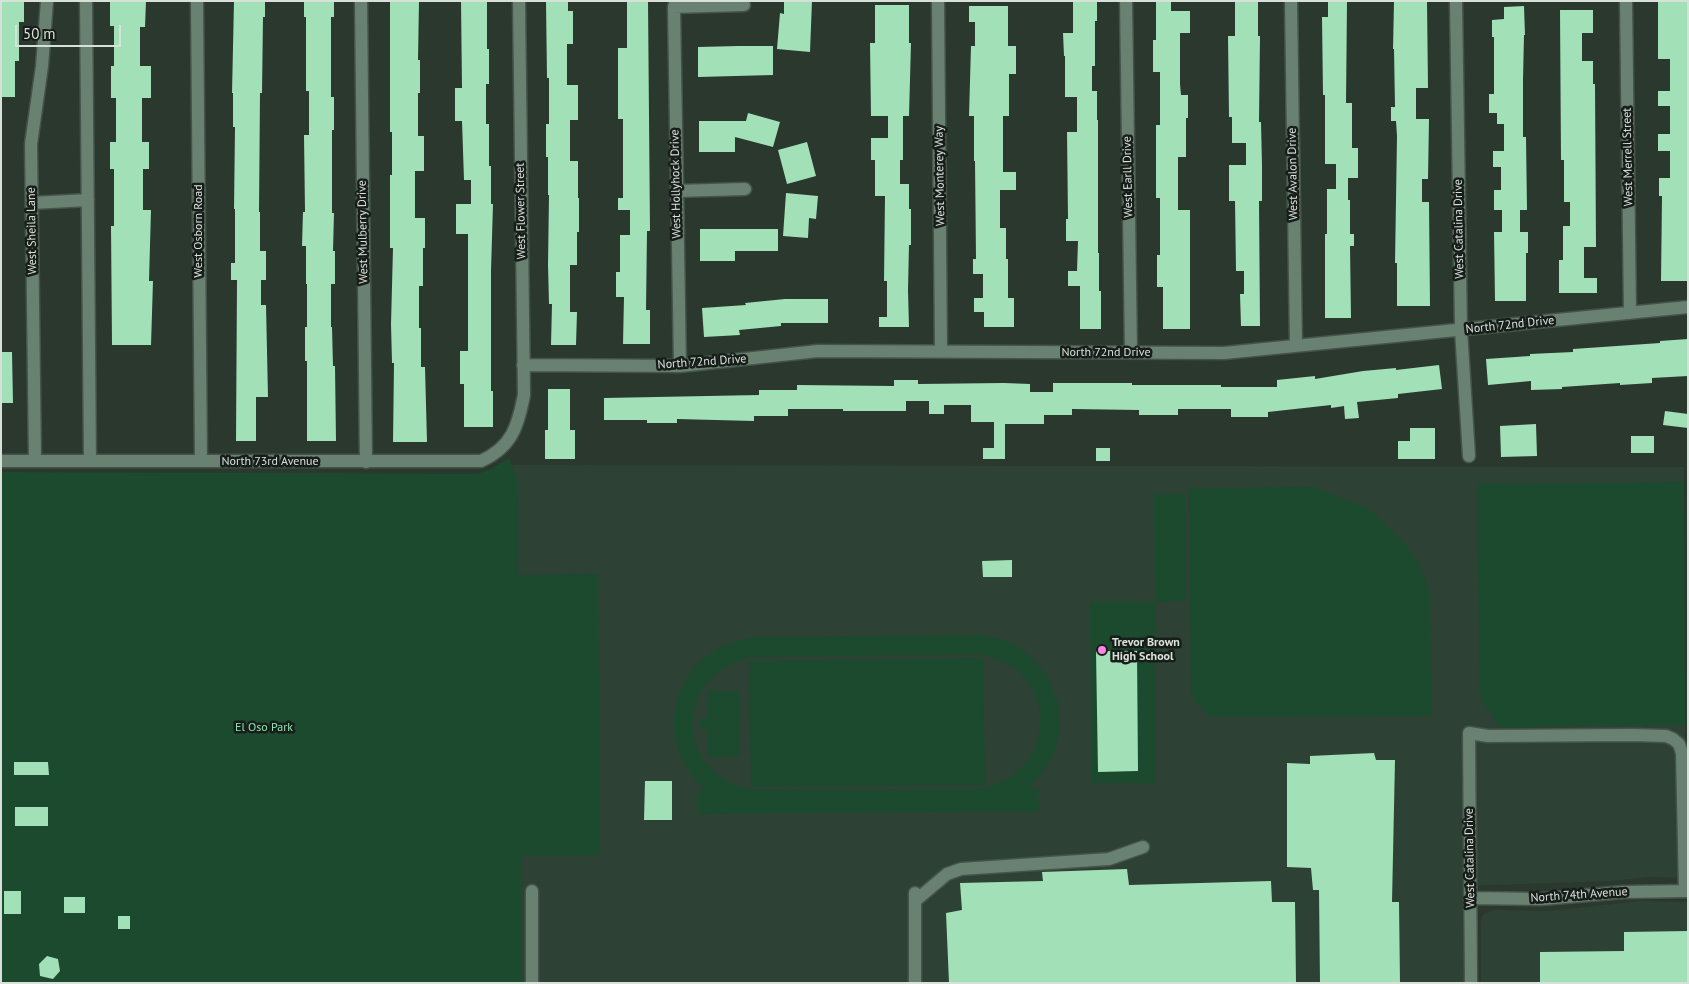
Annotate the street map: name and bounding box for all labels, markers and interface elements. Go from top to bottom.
scale bar [18,15,124,47]
text: 50 m [23,24,56,43]
street label: West Merrell Street [1620,108,1636,206]
street label: West Monterey Way [932,126,948,226]
street label: West Avalon Drive [1285,127,1301,221]
street label: West Hollyhock Drive [668,129,684,239]
street label: West Earll Drive [1120,136,1136,218]
street label: West Flower Street [513,163,529,259]
street label: West Catalina Drive [1451,179,1467,279]
street label: West Mulberry Drive [355,180,371,284]
street label: West Osborn Road [192,184,206,278]
street label: West Sheila Lane [24,187,40,275]
street label: North 72nd Drive [1465,313,1555,337]
street label: North 72nd Drive [1062,346,1150,360]
street label: North 72nd Drive [657,352,747,372]
street label: North 73rd Avenue [221,455,319,469]
place label: Trevor Brown High School [1112,636,1180,664]
marker: Trevor Brown High School [1096,644,1108,656]
park label: El Oso Park [235,721,293,735]
street label: West Catalina Drive [1462,808,1478,908]
street label: North 74th Avenue [1530,884,1628,906]

